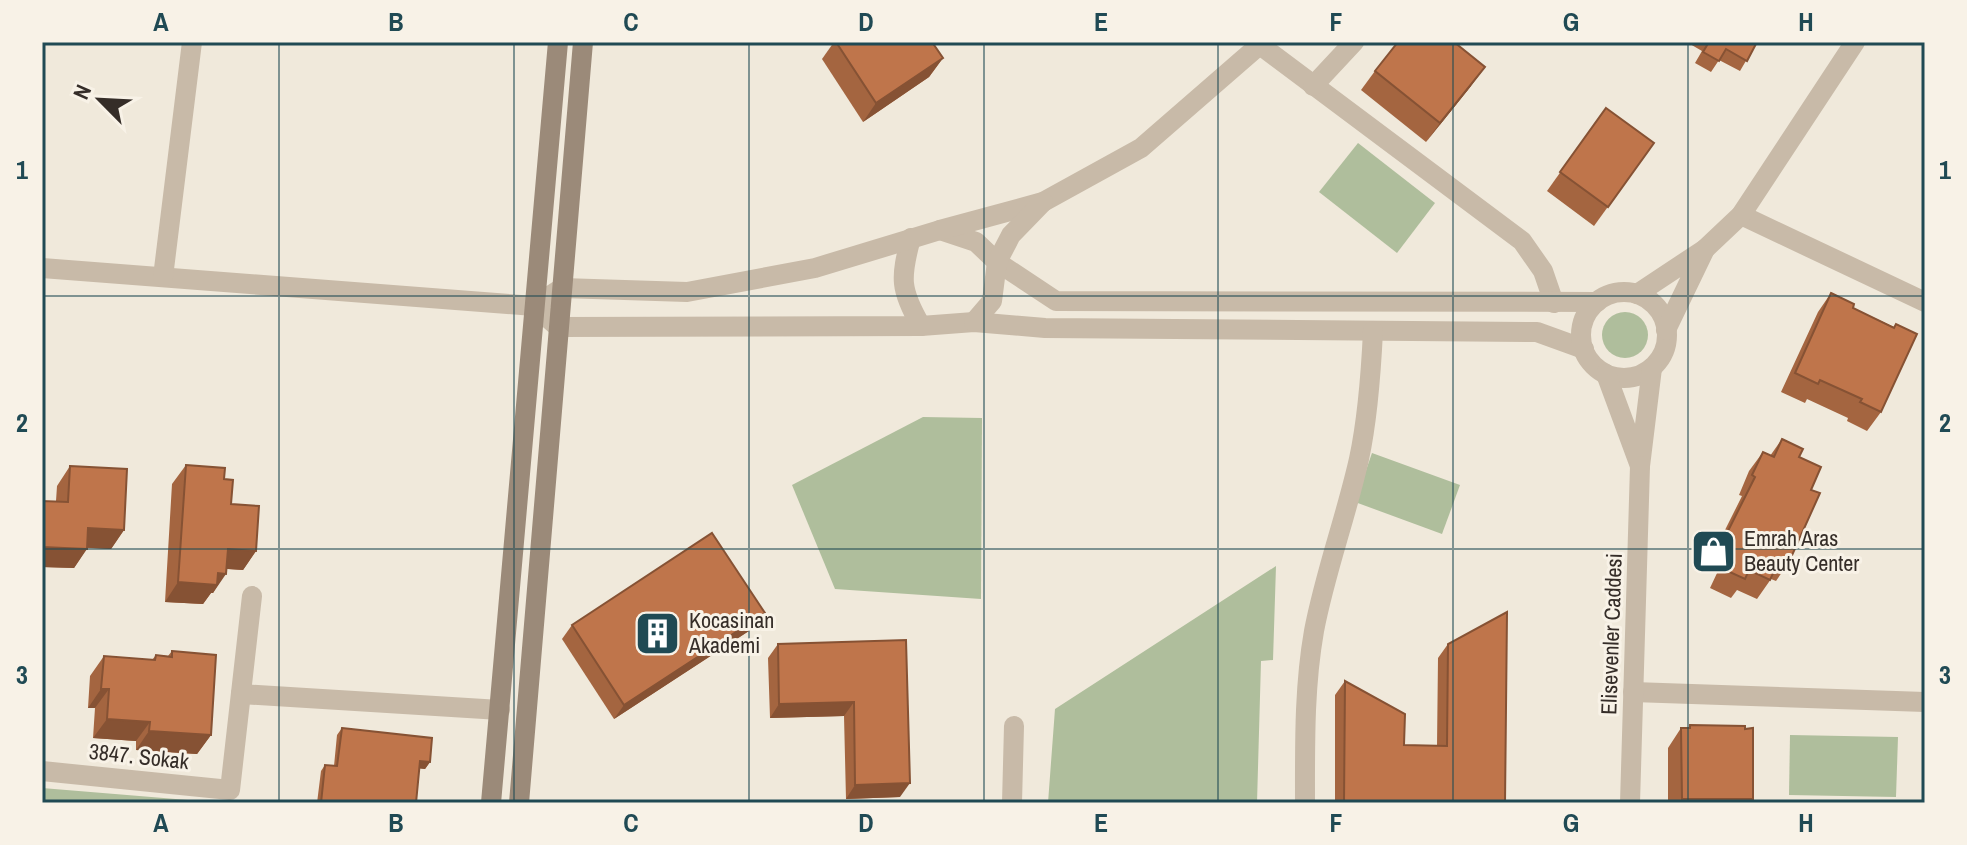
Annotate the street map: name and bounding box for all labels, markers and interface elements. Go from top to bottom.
text: A [153,4,169,39]
text: B [388,4,404,39]
text: C [623,4,639,39]
text: D [858,4,874,39]
text: E [1094,4,1108,39]
text: F [1329,4,1343,39]
text: G [1563,4,1579,39]
text: H [1798,4,1814,39]
north arrow [60,60,140,140]
text: N [65,80,98,104]
text: 1 [16,152,28,187]
text: 1 [1939,152,1951,187]
text: 2 [16,405,28,440]
text: 2 [1939,405,1951,440]
place label: Emrah Aras Beauty Center [1744,523,1859,578]
shop icon: Emrah Aras Beauty Center [1689,527,1737,575]
street label: Elisevenler Caddesi [1593,553,1629,715]
place label: Kocasinan Akademi [688,605,774,660]
building icon: Kocasinan Akademi [634,609,682,657]
text: 3 [16,657,28,692]
text: 3 [1939,657,1951,692]
street label: 3847. Sokak [88,736,191,776]
text: A [153,805,169,840]
text: B [388,805,404,840]
text: C [623,805,639,840]
text: D [858,805,874,840]
text: E [1094,805,1108,840]
text: F [1329,805,1343,840]
text: G [1563,805,1579,840]
text: H [1798,805,1814,840]

